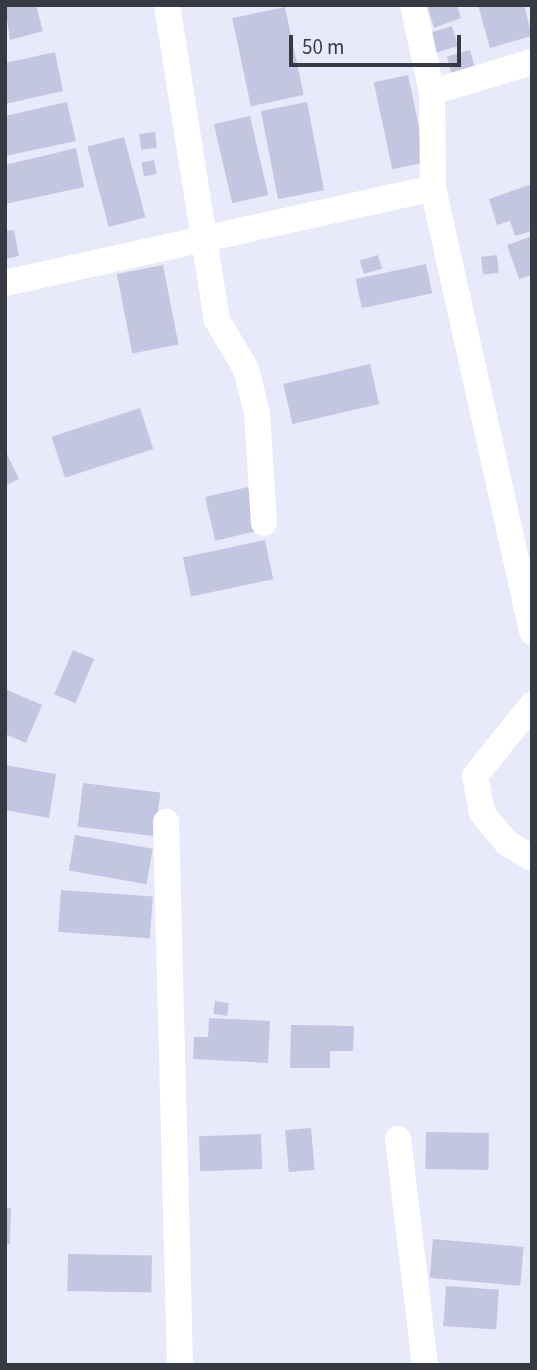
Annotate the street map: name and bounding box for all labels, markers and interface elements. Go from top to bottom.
scale bar [292,21,463,65]
text: 50 m [302,32,344,62]

